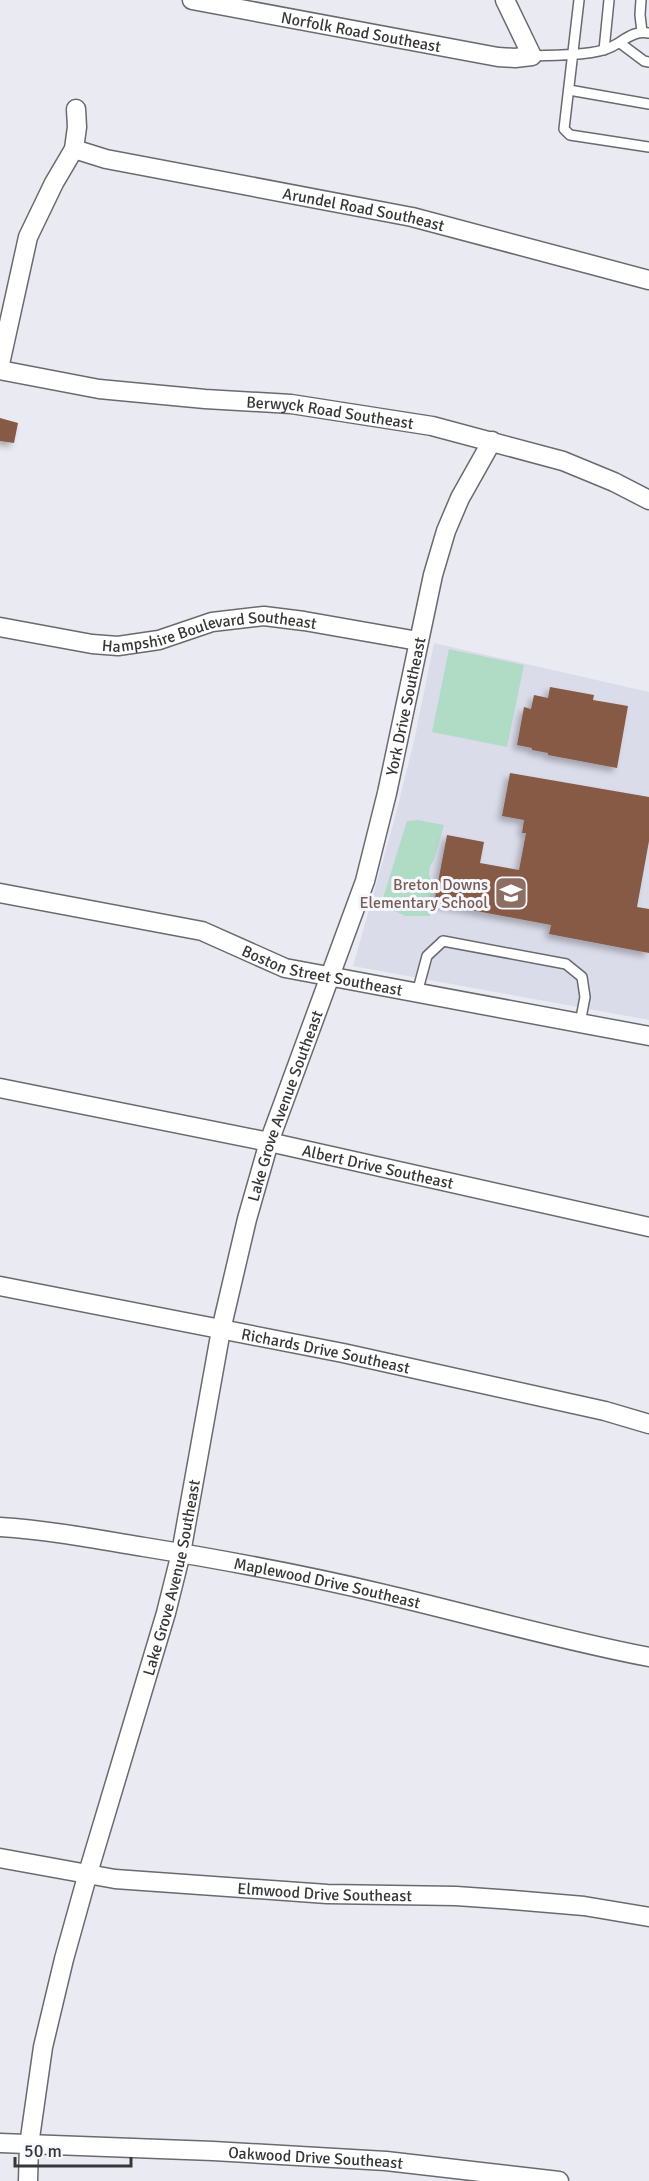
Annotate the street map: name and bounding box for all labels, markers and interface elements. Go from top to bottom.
street label: Norfolk Road Southeast [279,8,443,57]
street label: Arundel Road Southeast [281,184,447,236]
street label: Berwyck Road Southeast [246,392,415,434]
street label: Hampshire Boulevard Southeast [101,607,318,657]
street label: York Drive Southeast [382,635,431,778]
place label: Breton Downs Elementary School [359,875,488,913]
school or university icon: Breton Downs Elementary School [493,875,529,911]
street label: Boston Street Southeast [238,941,404,1001]
street label: Lake Grove Avenue Southeast [244,1007,328,1204]
street label: Albert Drive Southeast [300,1141,456,1194]
street label: Richards Drive Southeast [240,1324,412,1379]
street label: Lake Grove Avenue Southeast [139,1478,205,1678]
street label: Maplewood Drive Southeast [232,1554,423,1614]
street label: Elmwood Drive Southeast [237,1879,412,1906]
scale bar [15,2130,130,2168]
text: 50 m [24,2140,62,2162]
street label: Oakwood Drive Southeast [228,2143,404,2174]

